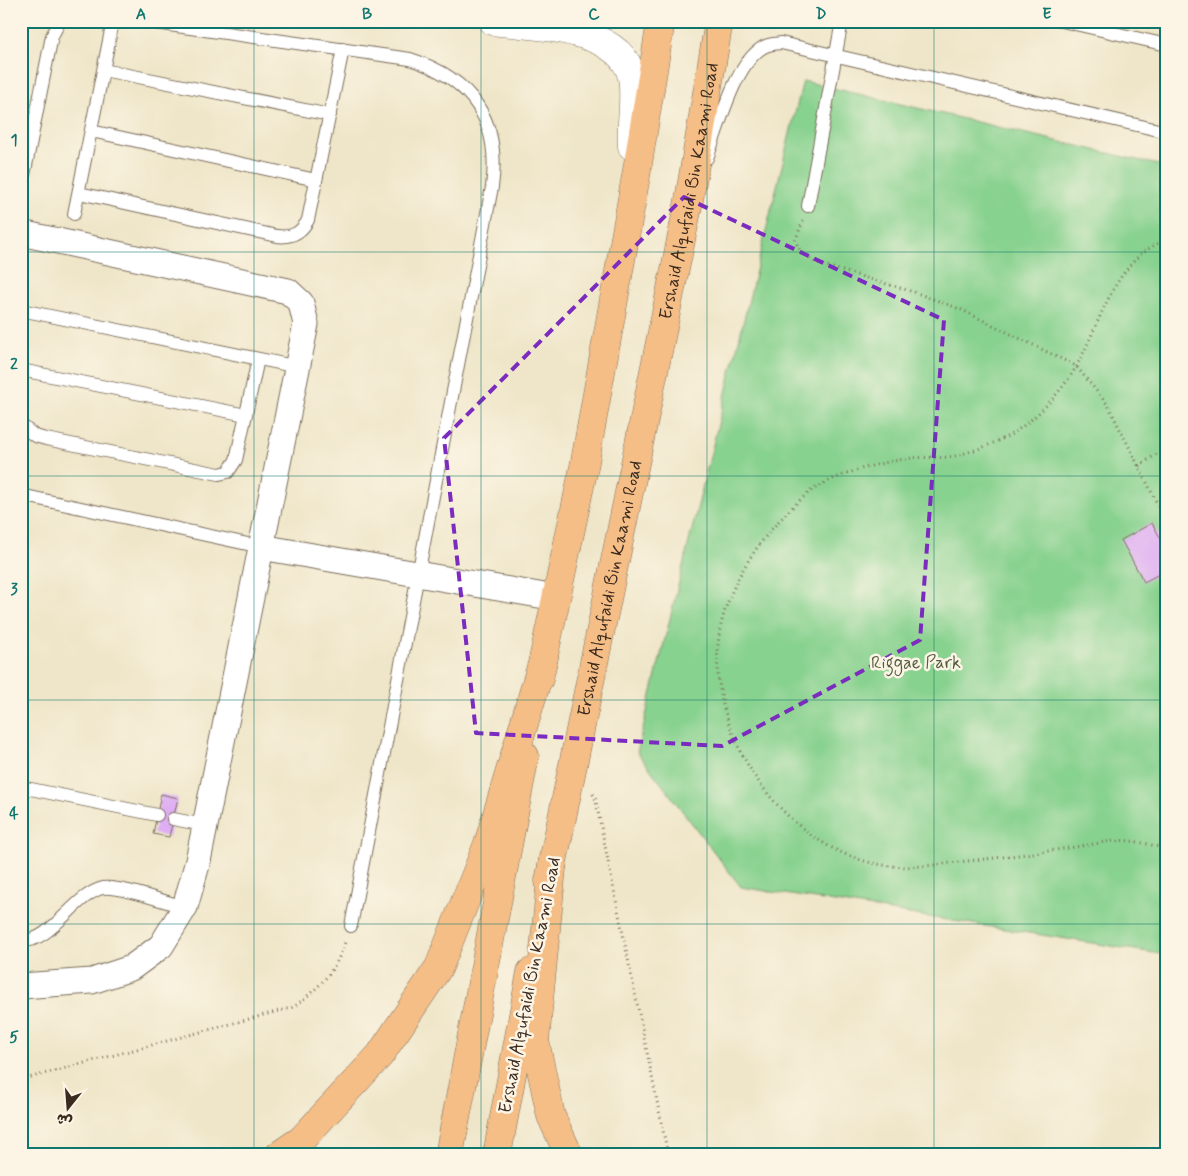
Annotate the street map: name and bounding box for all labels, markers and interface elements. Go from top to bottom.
text: A [136,4,146,25]
text: B [362,4,372,25]
text: C [588,4,600,25]
text: D [815,4,827,25]
text: E [1042,4,1052,25]
street label: Ershaid Alqufaidi Bin Kaami Road [654,61,725,322]
text: 1 [10,130,18,151]
text: 2 [10,354,18,375]
street label: Ershaid Alqufaidi Bin Kaami Road [572,458,648,718]
text: 3 [10,579,18,600]
park label: Riggae Park [871,651,961,677]
text: 4 [9,803,19,824]
street label: Ershaid Alqufaidi Bin Kaami Road [493,855,567,1115]
text: 5 [9,1027,19,1048]
north arrow [42,1084,92,1134]
text: ش [54,1109,74,1130]

